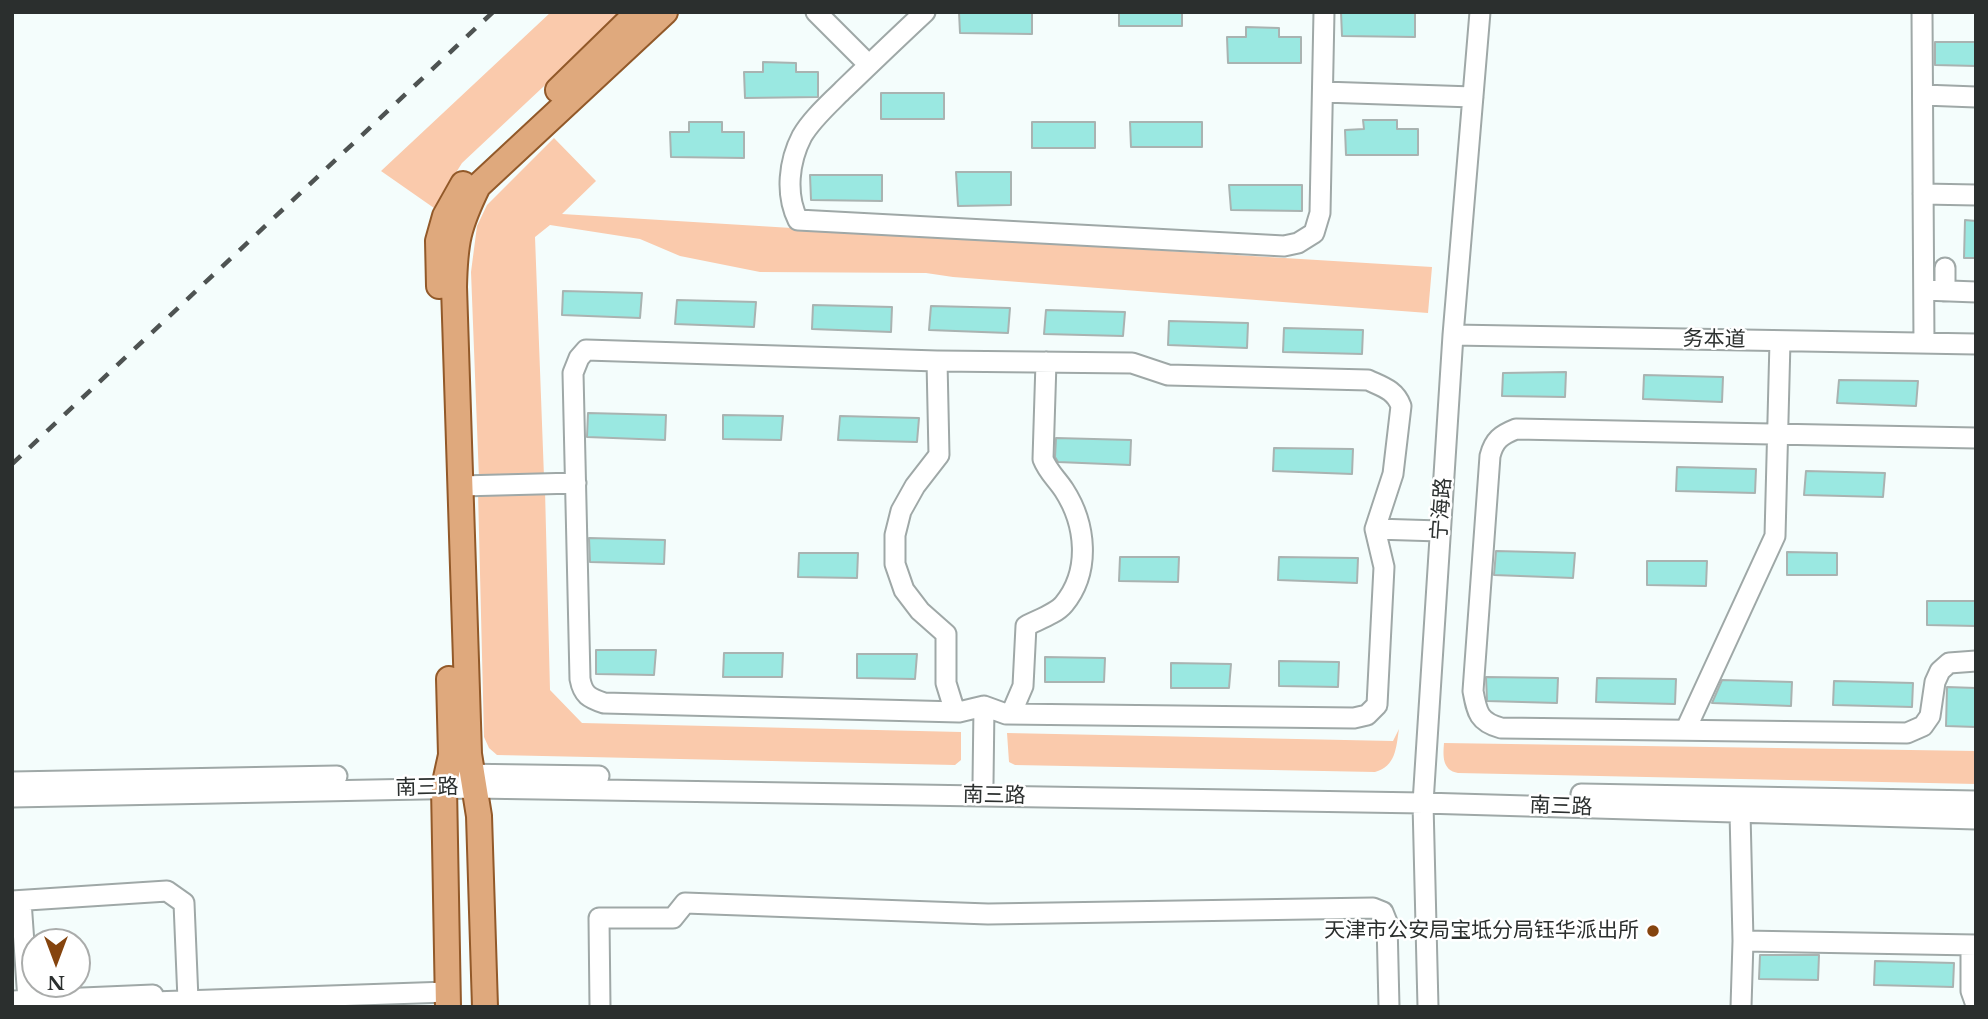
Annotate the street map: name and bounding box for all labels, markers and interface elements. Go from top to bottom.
street label: 务本道 [1682,327,1746,353]
street label: 宁海路 [1427,477,1457,541]
street label: 南三路 [395,775,459,801]
street label: 南三路 [962,783,1026,809]
street label: 南三路 [1529,793,1593,821]
place label: 天津市公安局宝坻分局钰华派出所 [1324,918,1639,944]
marker: 天津市公安局宝坻分局钰华派出所 [1645,923,1661,939]
north arrow [21,928,91,998]
text: N [47,971,65,994]

